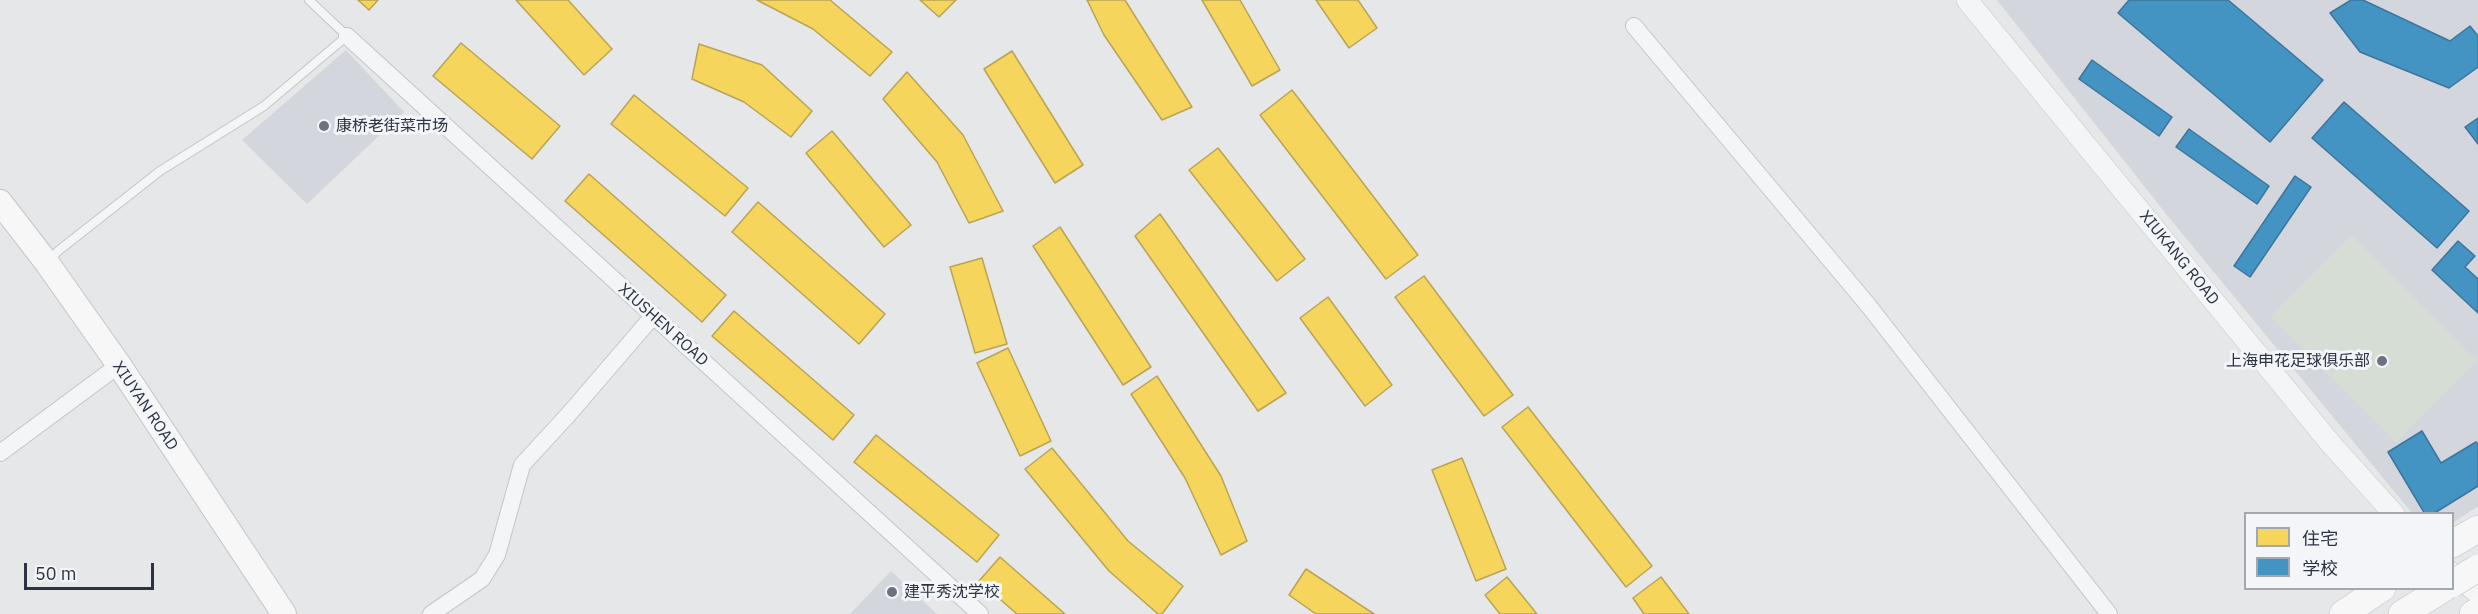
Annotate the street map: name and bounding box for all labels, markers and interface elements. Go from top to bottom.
place label: 康桥老街菜市场 [336,116,448,136]
marker: 康桥老街菜市场 [317,119,331,133]
street label: XIUKANG ROAD [2135,207,2223,309]
street label: XIUSHEN ROAD [614,280,712,370]
place label: 上海申花足球俱乐部 [2226,351,2370,371]
marker: 上海申花足球俱乐部 [2375,354,2389,368]
street label: XIUYAN ROAD [108,358,182,454]
legend [2244,512,2454,590]
text: 住宅 [2302,527,2338,550]
scale bar [27,551,158,589]
text: 学校 [2302,557,2338,580]
text: 50 m [35,562,77,585]
place label: 建平秀沈学校 [904,582,1000,602]
marker: 建平秀沈学校 [885,585,899,599]

